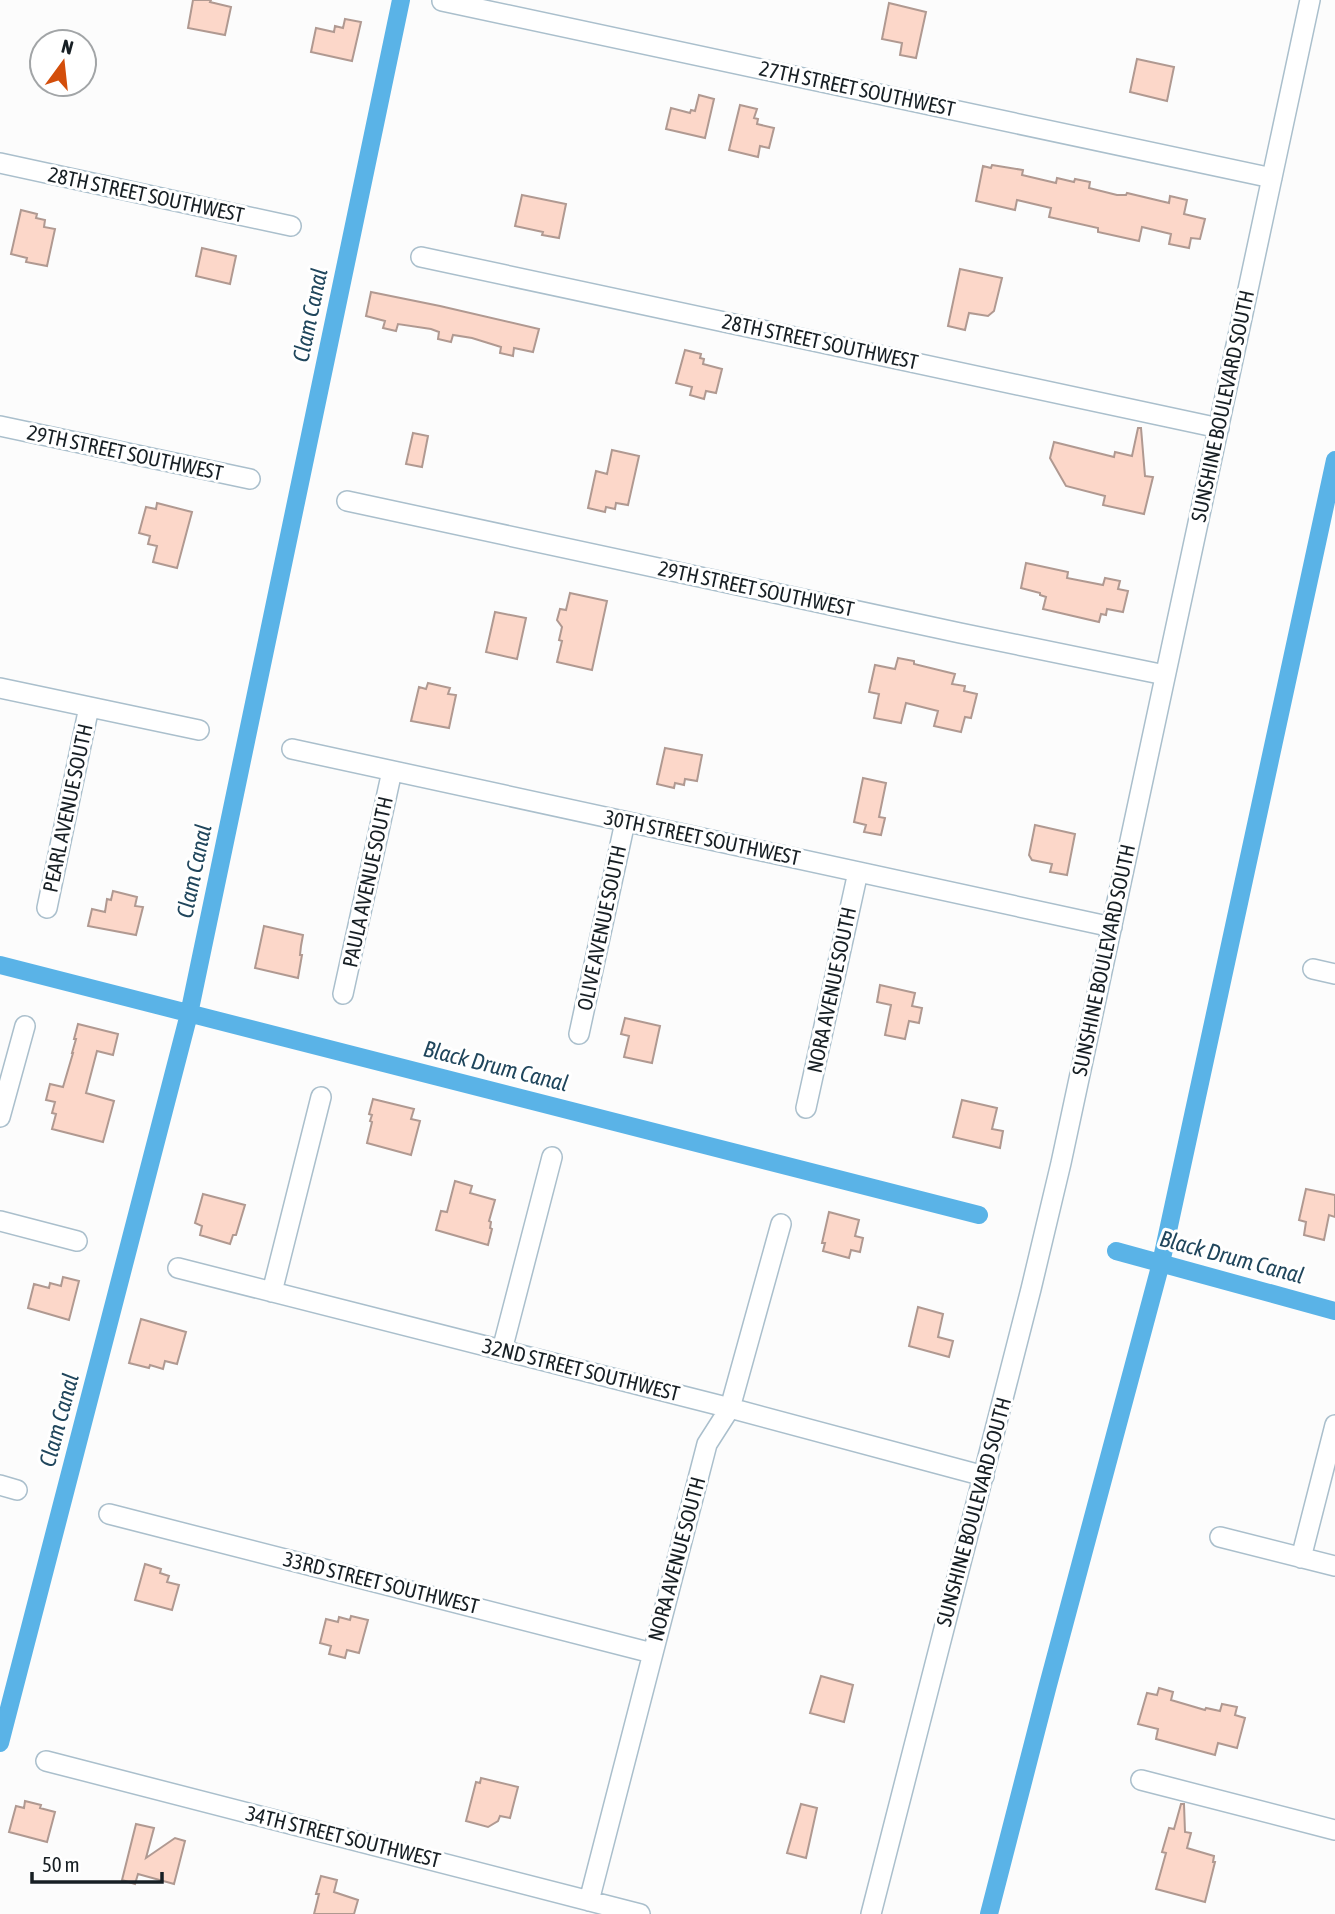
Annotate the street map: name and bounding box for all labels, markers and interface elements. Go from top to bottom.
north arrow [28,28,98,98]
text: N [59,35,76,59]
street label: 27TH STREET SOUTHWEST [757,56,957,121]
street label: 28TH STREET SOUTHWEST [46,162,246,227]
water label: Clam Canal [287,266,333,364]
street label: SUNSHINE BOULEVARD SOUTH [1186,288,1258,524]
street label: 28TH STREET SOUTHWEST [720,309,920,374]
street label: 29TH STREET SOUTHWEST [25,420,225,485]
street label: 29TH STREET SOUTHWEST [656,556,856,621]
street label: PEARL AVENUE SOUTH [37,721,97,894]
street label: PAULA AVENUE SOUTH [337,794,397,969]
street label: 30TH STREET SOUTHWEST [602,805,802,870]
water label: Clam Canal [171,822,217,920]
street label: SUNSHINE BOULEVARD SOUTH [1067,842,1139,1078]
street label: OLIVE AVENUE SOUTH [572,843,630,1013]
street label: NORA AVENUE SOUTH [802,905,860,1075]
water label: Black Drum Canal [421,1035,571,1097]
water label: Black Drum Canal [1157,1225,1307,1289]
street label: 32ND STREET SOUTHWEST [480,1333,682,1405]
water label: Clam Canal [34,1371,84,1469]
street label: SUNSHINE BOULEVARD SOUTH [931,1395,1015,1629]
street label: NORA AVENUE SOUTH [643,1474,709,1643]
street label: 33RD STREET SOUTHWEST [281,1546,481,1618]
street label: 34TH STREET SOUTHWEST [243,1800,443,1872]
scale bar [32,1840,161,1884]
text: 50 m [42,1852,80,1876]

